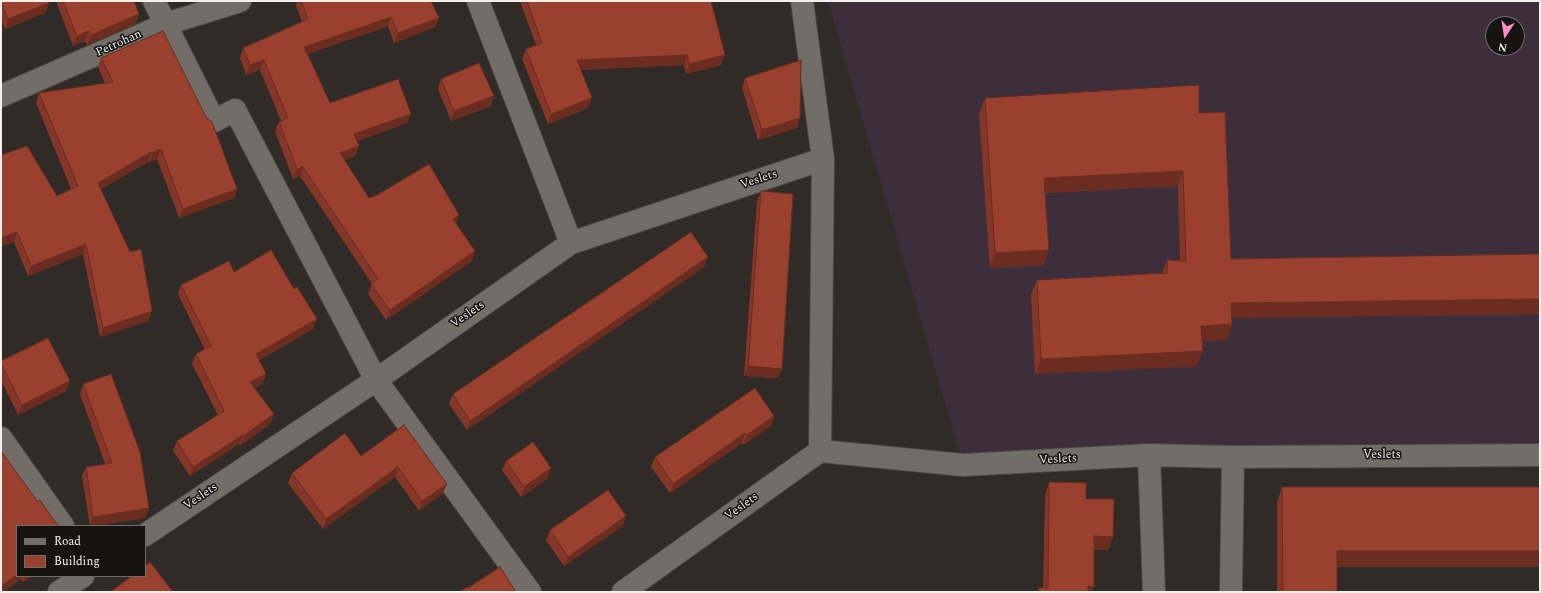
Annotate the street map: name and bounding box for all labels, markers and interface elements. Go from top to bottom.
north arrow [1485,16,1525,56]
street label: Petrohan [94,28,144,60]
text: N [1496,38,1509,56]
street label: Veslets [739,167,779,193]
street label: Veslets [448,298,488,332]
street label: Veslets [1363,449,1401,463]
street label: Veslets [1039,452,1077,468]
street label: Veslets [181,480,221,514]
street label: Veslets [722,490,762,524]
legend [16,525,146,577]
text: Road [54,532,81,551]
text: Building [54,552,100,571]

